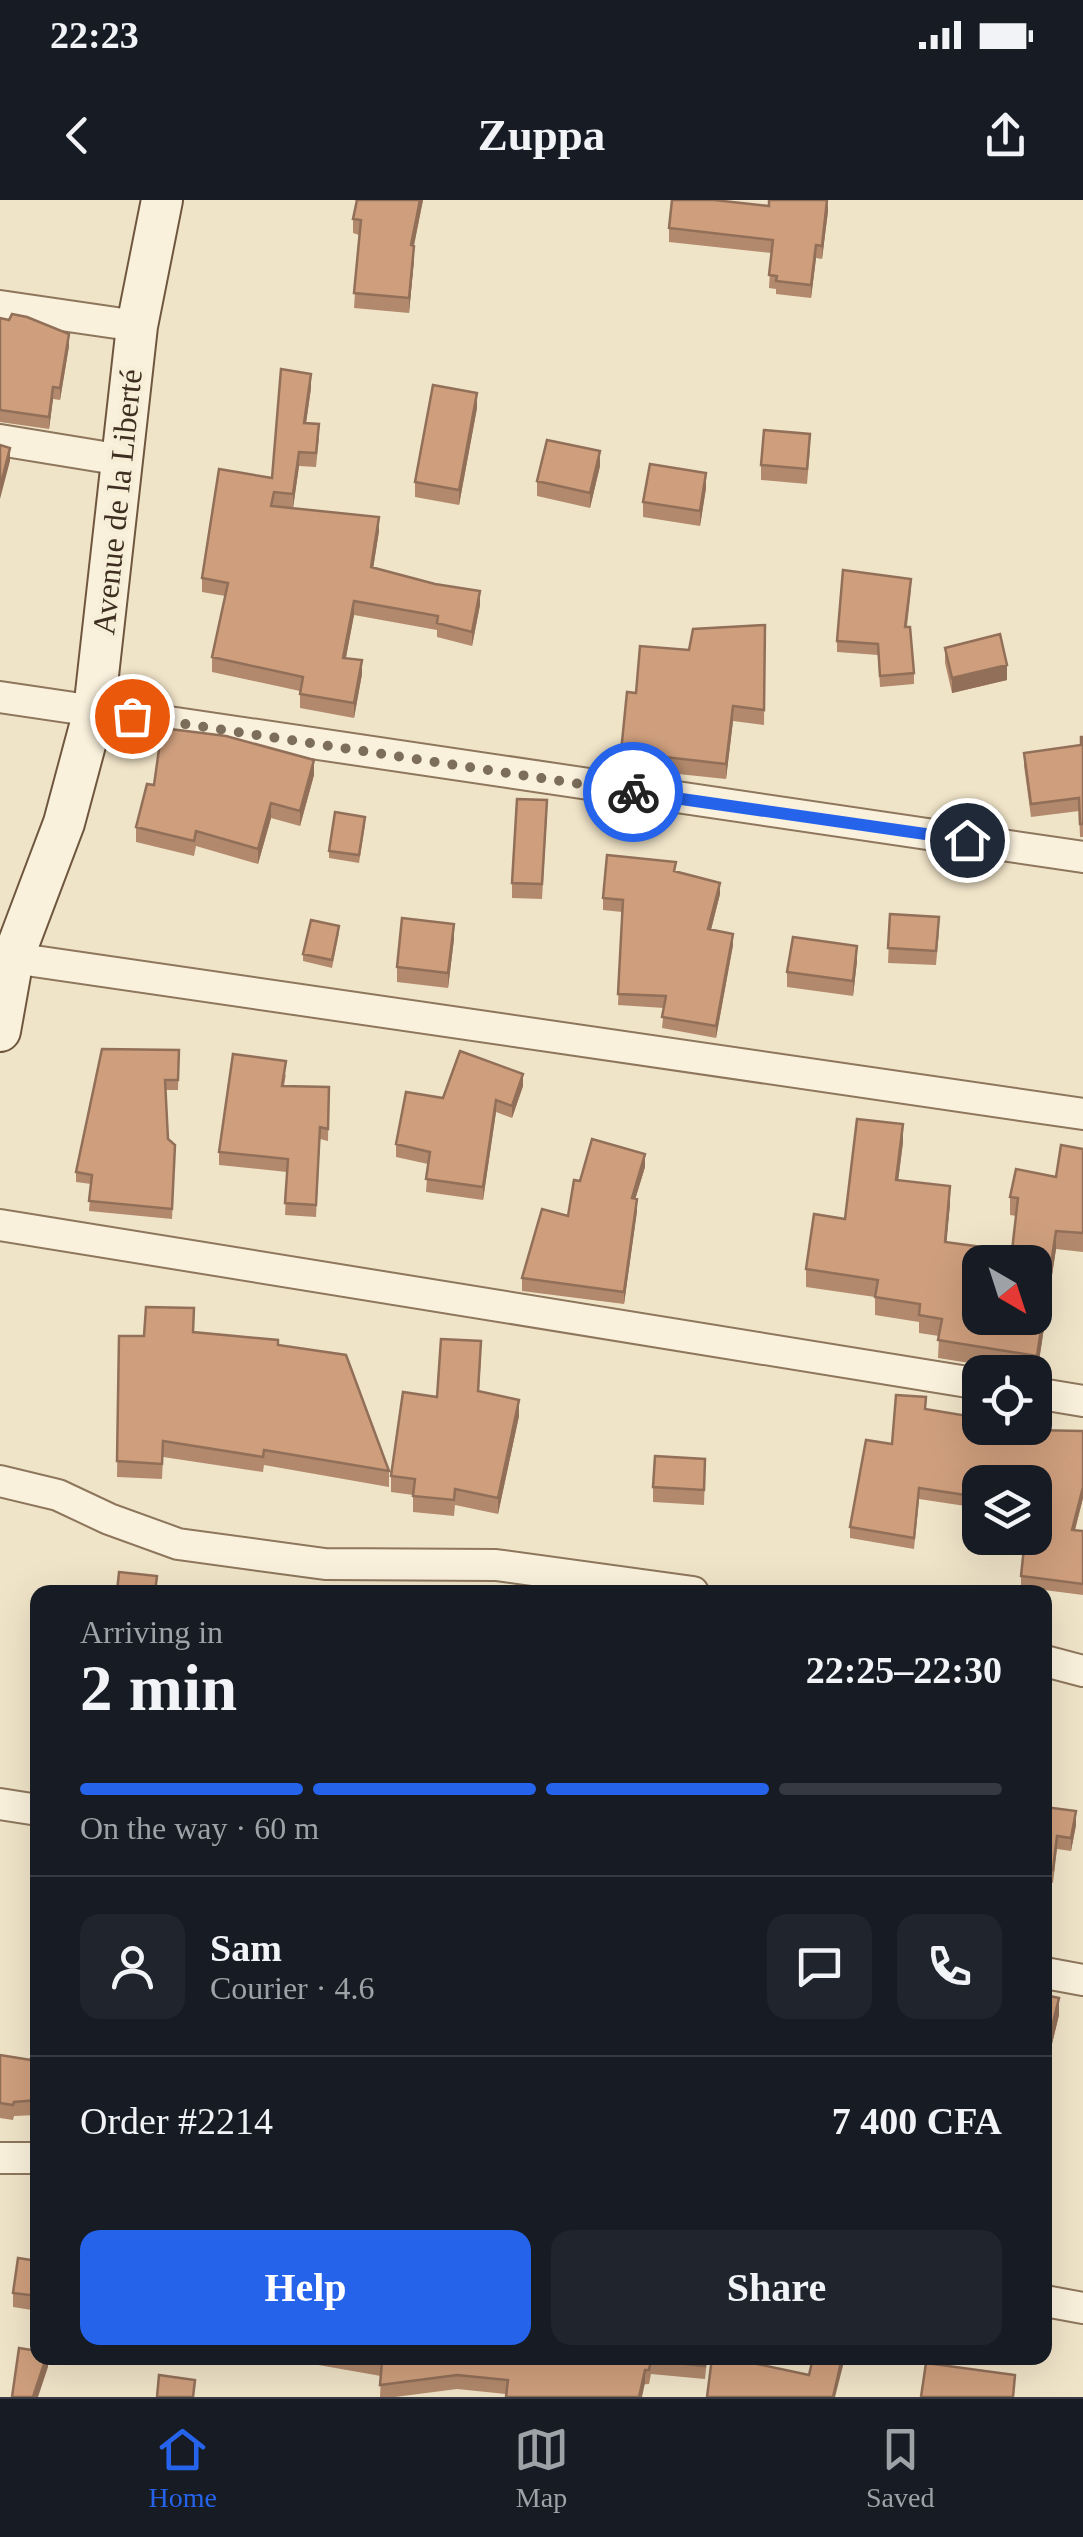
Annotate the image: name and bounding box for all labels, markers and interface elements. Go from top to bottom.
text: 22:23 [50,14,139,56]
icon: back [50,108,105,163]
icon: share [978,108,1033,163]
text: Zuppa [478,110,605,160]
street label: Avenue de la Liberté [85,367,149,637]
pin [90,674,175,759]
icon: bag [105,689,160,744]
courier [583,742,683,842]
icon: bike [606,765,661,820]
pin [925,798,1010,883]
icon: home [940,813,995,868]
north arrow [962,1245,1052,1335]
map controls [962,1245,1052,1555]
button: locate [962,1355,1052,1445]
button: layers [962,1465,1052,1555]
text: Arriving in [80,1614,223,1650]
text: 22:25–22:30 [806,1649,1002,1691]
text: 2 min [80,1652,237,1724]
text: On the way · 60 m [80,1810,319,1846]
button: person [80,1914,185,2019]
button: chat [767,1914,872,2019]
button: phone [897,1914,1002,2019]
text: Sam [210,1927,282,1969]
text: Courier · 4.6 [210,1970,374,2006]
text: Order #2214 [80,2100,273,2142]
text: 7 400 CFA [832,2100,1002,2142]
button: Help [80,2230,531,2345]
button: Share [551,2230,1002,2345]
tab: Home [149,2422,217,2514]
tab: Map [514,2422,569,2514]
tab: Saved [866,2422,934,2514]

